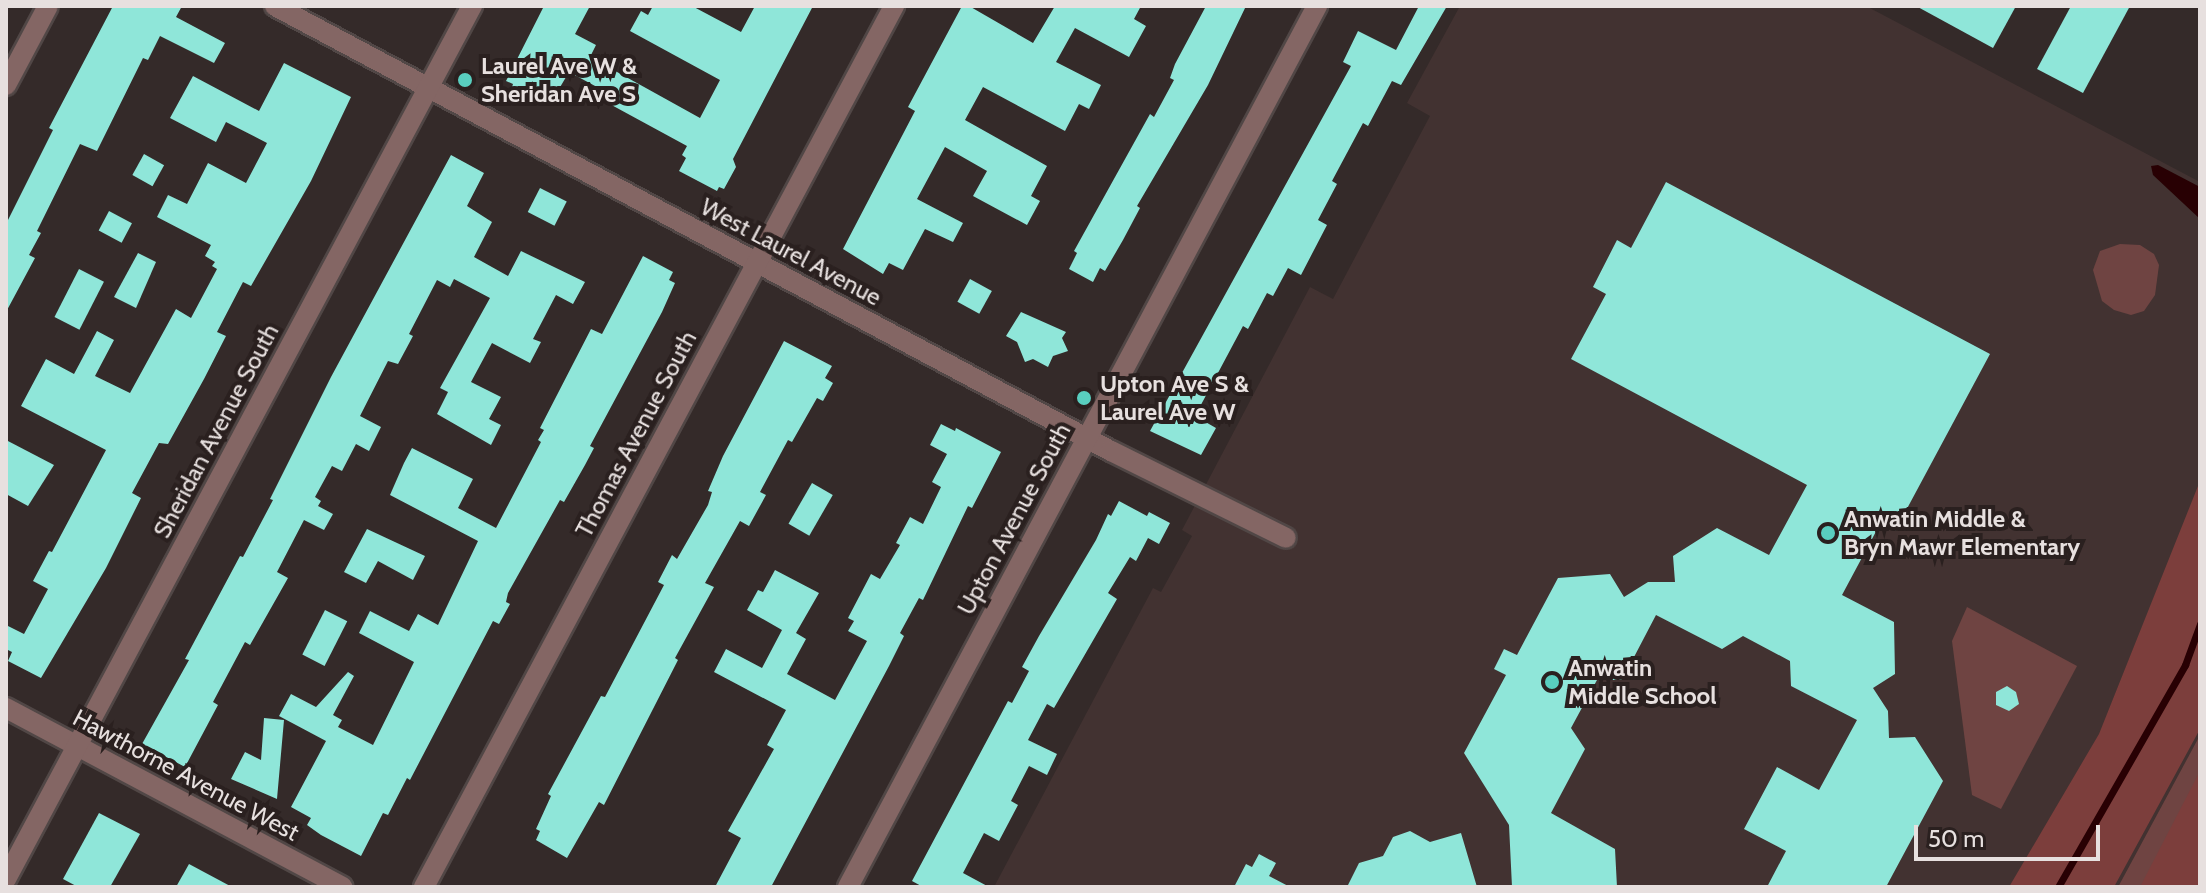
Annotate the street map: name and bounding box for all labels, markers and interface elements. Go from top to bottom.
place label: Laurel Ave W & Sheridan Ave S [481,52,637,108]
marker: Laurel Ave W & Sheridan Ave S [456,71,474,89]
street label: West Laurel Avenue [696,192,886,312]
street label: Sheridan Avenue South [147,319,285,543]
street label: Thomas Avenue South [569,326,703,542]
place label: Upton Ave S & Laurel Ave W [1100,370,1249,426]
marker: Upton Ave S & Laurel Ave W [1075,389,1093,407]
street label: Upton Avenue South [951,418,1077,620]
place label: Anwatin Middle & Bryn Mawr Elementary [1844,505,2080,561]
marker: Anwatin Middle & Bryn Mawr Elementary [1819,524,1837,542]
place label: Anwatin Middle School [1568,654,1717,710]
marker: Anwatin Middle School [1543,673,1561,691]
street label: Hawthorne Avenue West [68,703,304,847]
scale bar [1918,809,2104,859]
text: 50 m [1928,824,1984,853]

